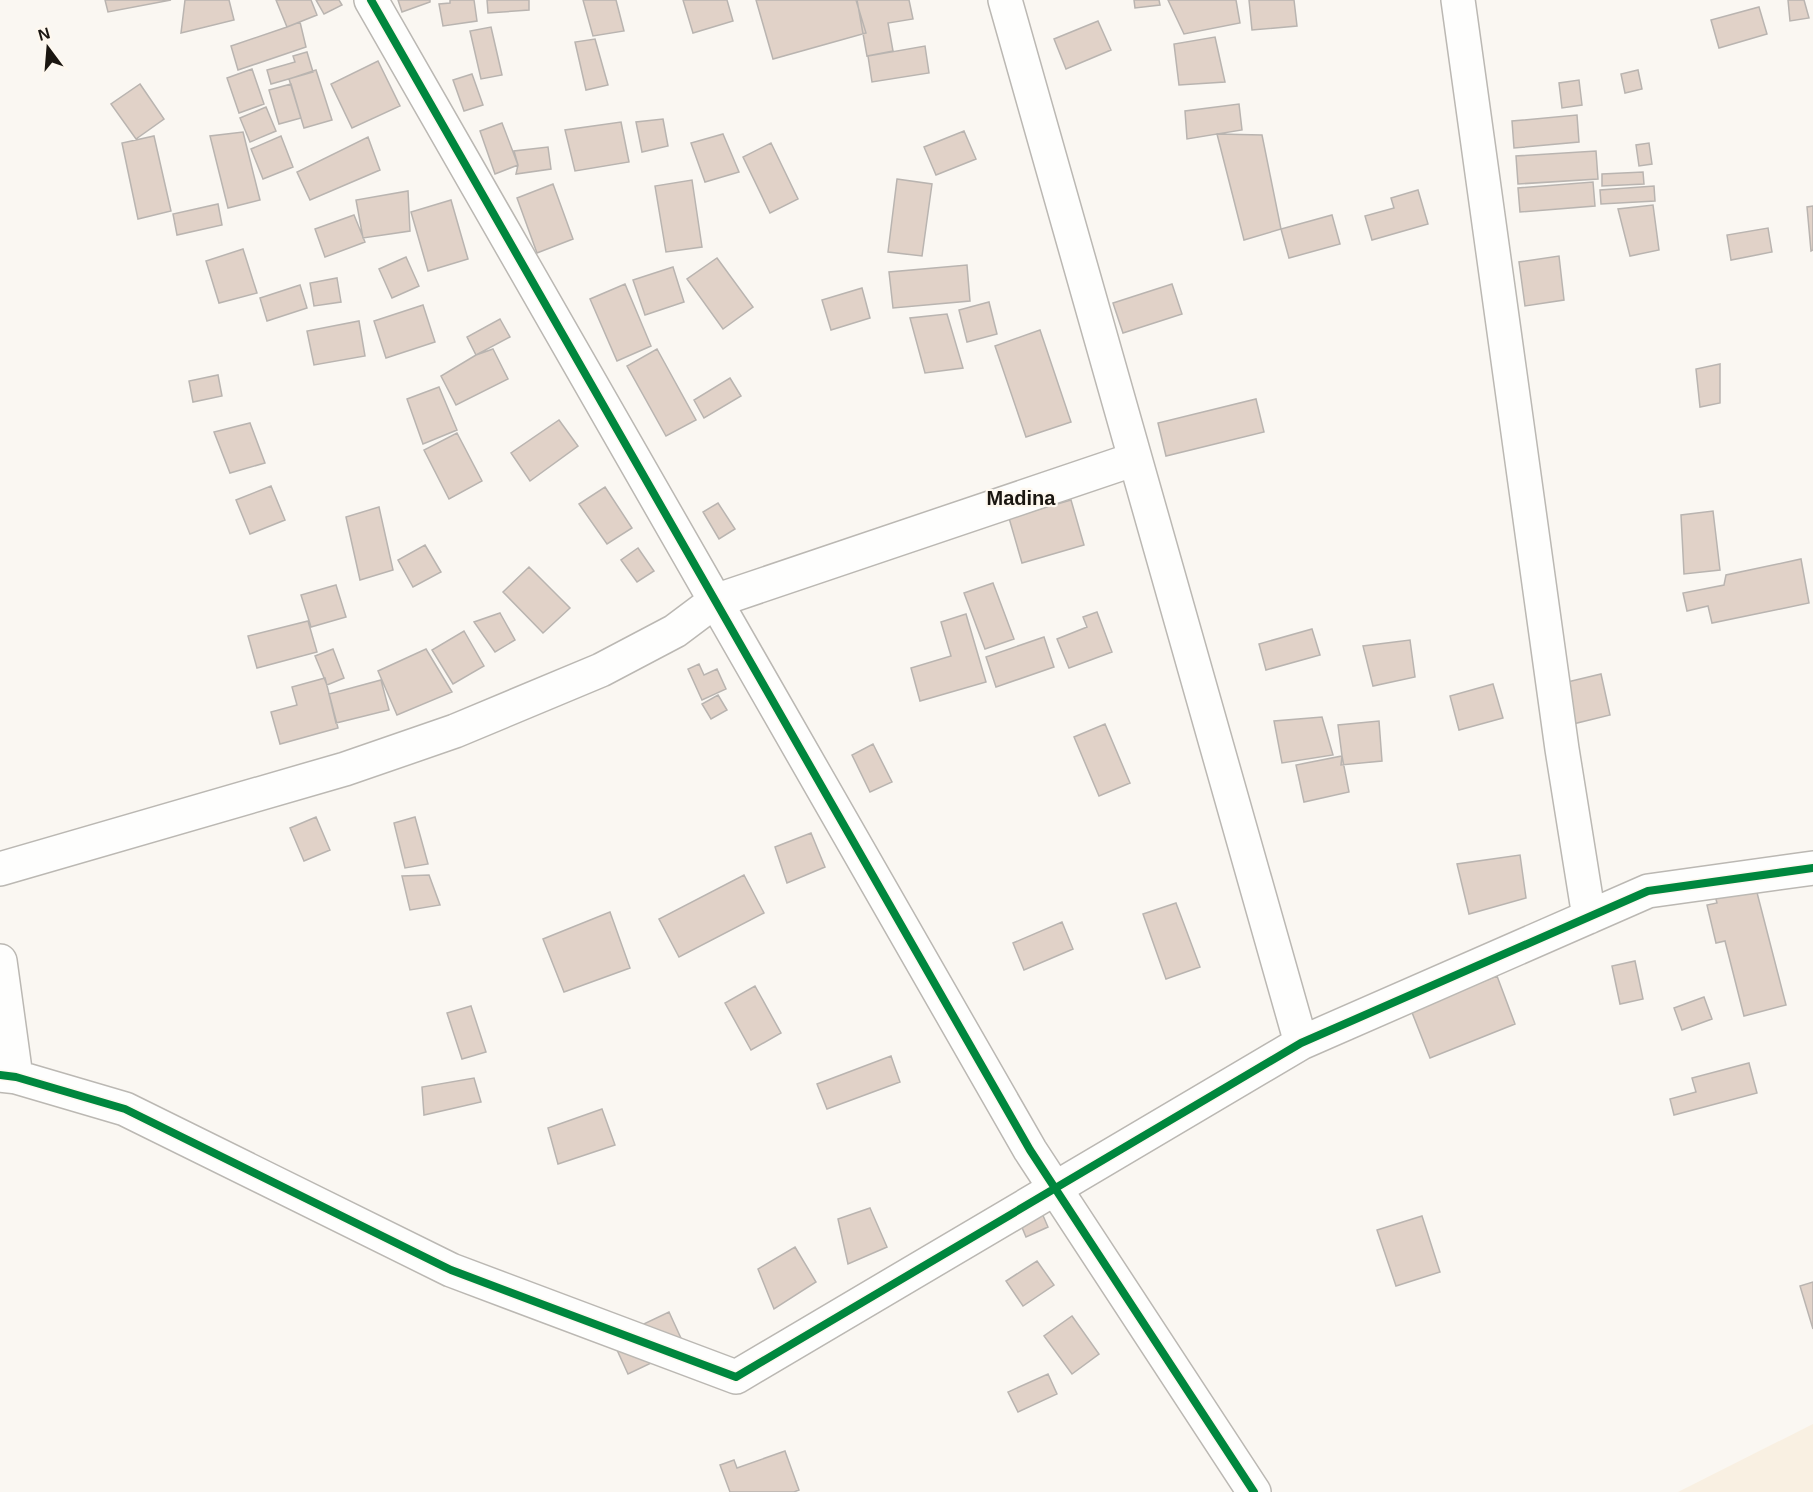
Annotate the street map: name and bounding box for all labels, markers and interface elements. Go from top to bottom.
north arrow [18,18,78,78]
text: N [36,24,52,44]
district label: Madina [987,487,1056,509]

